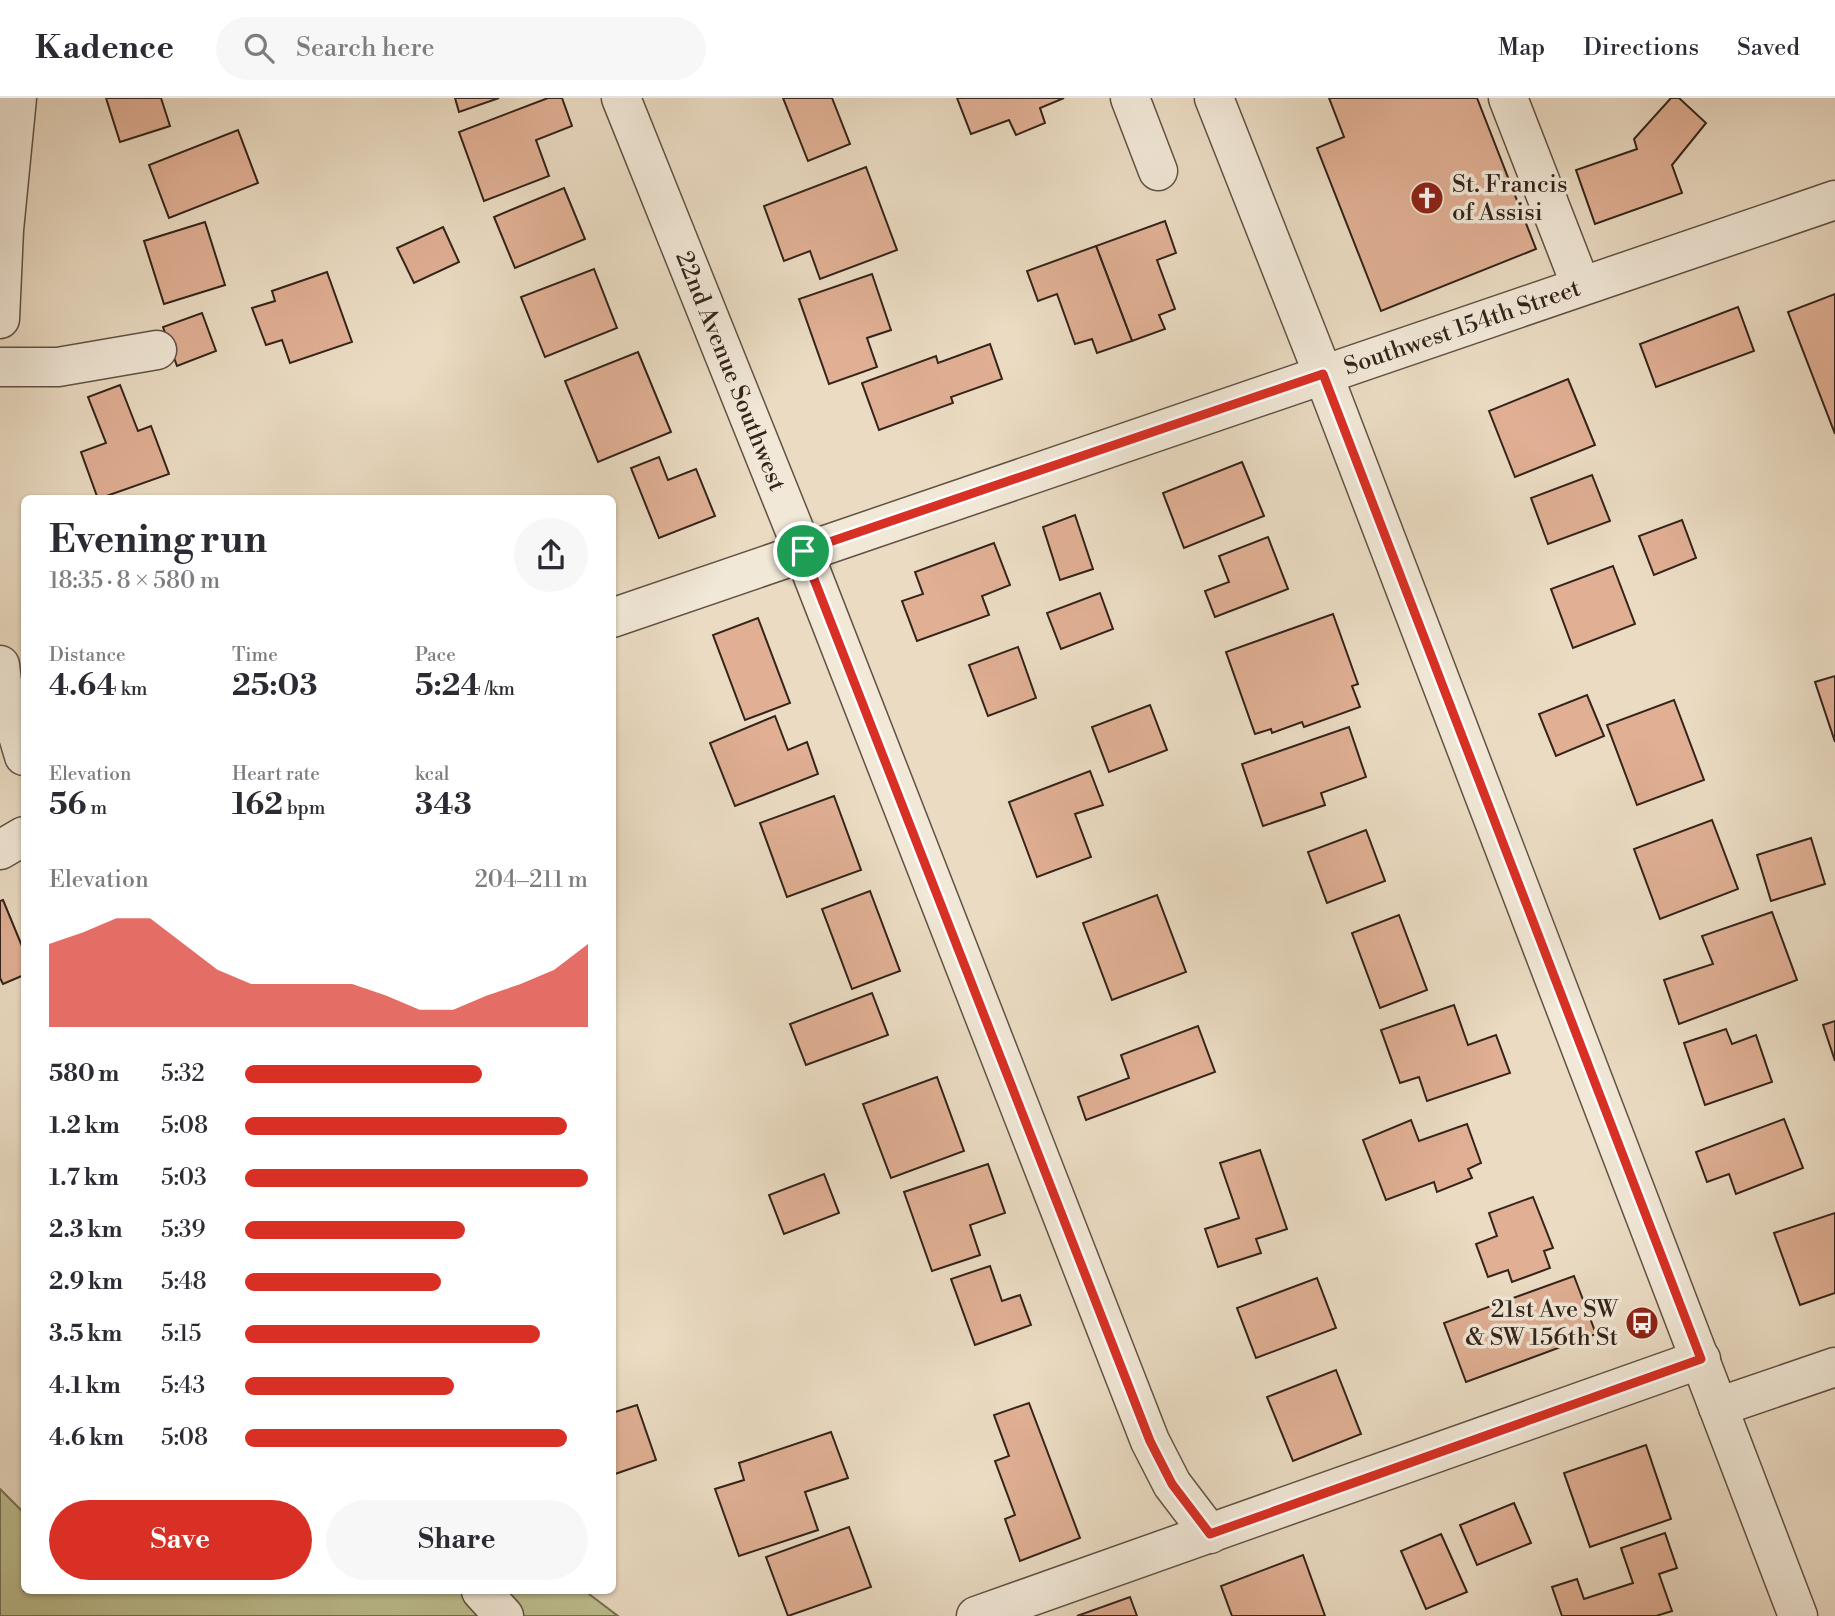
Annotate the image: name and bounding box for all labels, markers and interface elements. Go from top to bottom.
search box [216,17,706,80]
text: Kadence [35,28,174,69]
icon: search [240,29,278,67]
text: Search here [296,32,435,64]
text: Map [1498,33,1545,63]
text: Directions [1583,33,1699,63]
text: Saved [1737,33,1800,63]
place label: St. Francis of Assisi [1452,170,1567,228]
church icon: St. Francis of Assisi [1408,179,1446,217]
street label: 22nd Avenue Southwest [668,247,792,496]
street label: Southwest 154th Street [1340,273,1585,383]
text: Evening run [49,517,267,564]
button: share [514,518,588,592]
pin [773,521,833,581]
icon: arrive [784,532,822,570]
text: 18:35 · 8 × 580 m [49,567,220,595]
text: Distance [49,643,126,667]
text: Time [232,643,278,667]
text: Pace [415,643,456,667]
text: 4.64 [49,667,117,705]
text: 25:03 [232,667,317,705]
text: 5:24 [415,667,481,705]
text: km [117,677,147,701]
text: /km [481,677,515,701]
text: Elevation [49,762,131,786]
text: Heart rate [232,762,320,786]
text: kcal [415,762,449,786]
text: 56 [49,786,87,824]
text: 162 [232,786,283,824]
text: 343 [415,786,472,824]
text: m [87,796,107,820]
text: bpm [283,796,325,820]
text: Elevation [49,866,149,894]
text: 204–211 m [475,866,588,894]
text: 580 m [49,1060,119,1088]
text: 5:32 [161,1060,205,1088]
text: 1.2 km [49,1112,120,1140]
text: 5:08 [161,1112,208,1140]
text: 1.7 km [49,1164,119,1192]
text: 5:03 [161,1164,207,1192]
text: 2.3 km [49,1216,122,1244]
text: 5:39 [161,1216,206,1244]
text: 2.9 km [49,1268,123,1296]
text: 5:48 [161,1268,207,1296]
place label: 21st Ave SW & SW 156th St [1466,1295,1619,1353]
bus stop icon: 21st Ave SW & SW 156th St [1623,1304,1661,1342]
text: 3.5 km [49,1320,122,1348]
text: 5:15 [161,1320,201,1348]
text: 4.1 km [49,1372,121,1400]
text: 5:43 [161,1372,205,1400]
text: 4.6 km [49,1424,124,1452]
text: 5:08 [161,1424,208,1452]
button: Save [49,1500,312,1580]
button: Share [326,1500,588,1580]

